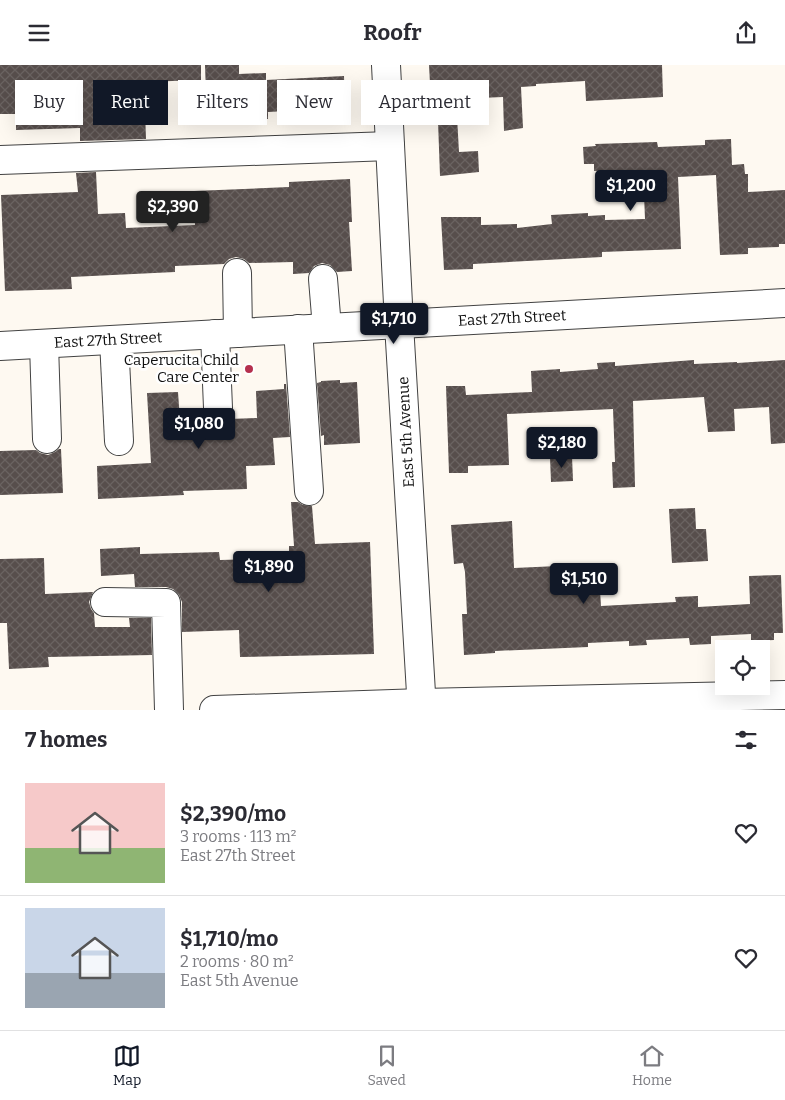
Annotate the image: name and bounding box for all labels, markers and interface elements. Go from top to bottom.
icon: menu [25,19,53,47]
text: Roofr [363,19,422,46]
icon: share [732,19,760,47]
chip: Buy [15,80,83,125]
chip: Rent [93,80,168,125]
chip: Filters [178,80,267,125]
chip: New [277,80,351,125]
chip: Apartment [361,80,489,125]
pin: $1,200 [590,169,672,212]
text: $1,200 [606,176,656,195]
pin: $2,390 [132,191,214,233]
text: $2,390 [147,197,199,216]
pin: $1,710 [353,303,435,345]
street label: East 27th Street [457,306,567,330]
text: $1,710 [371,309,417,328]
street label: East 27th Street [53,328,163,352]
place label: Caperucita Child Care Center [124,351,239,386]
marker: Caperucita Child Care Center [243,363,255,375]
street label: East 5th Avenue [394,376,418,488]
pin: $1,080 [158,407,240,450]
text: $1,080 [174,414,224,433]
pin: $2,180 [521,427,603,469]
text: $2,180 [537,433,587,452]
pin: $1,890 [228,551,310,593]
text: $1,890 [244,557,294,576]
pin: $1,510 [543,563,625,605]
text: $1,510 [561,569,607,588]
map controls [715,640,770,695]
button: locate [715,640,770,695]
icon: filters [732,726,760,754]
text: 7 homes [25,727,107,753]
text: $2,390/mo [180,801,286,827]
icon: home [65,803,125,863]
icon: heart [732,819,760,847]
text: 3 rooms · 113 m² [180,827,296,846]
text: East 27th Street [180,846,296,865]
text: $1,710/mo [180,926,278,952]
icon: home [65,928,125,988]
icon: heart [732,944,760,972]
text: 2 rooms · 80 m² [180,952,294,971]
text: East 5th Avenue [180,971,299,990]
tab: Map [113,1042,141,1089]
tab: Saved [367,1042,406,1089]
tab: Home [632,1042,672,1089]

